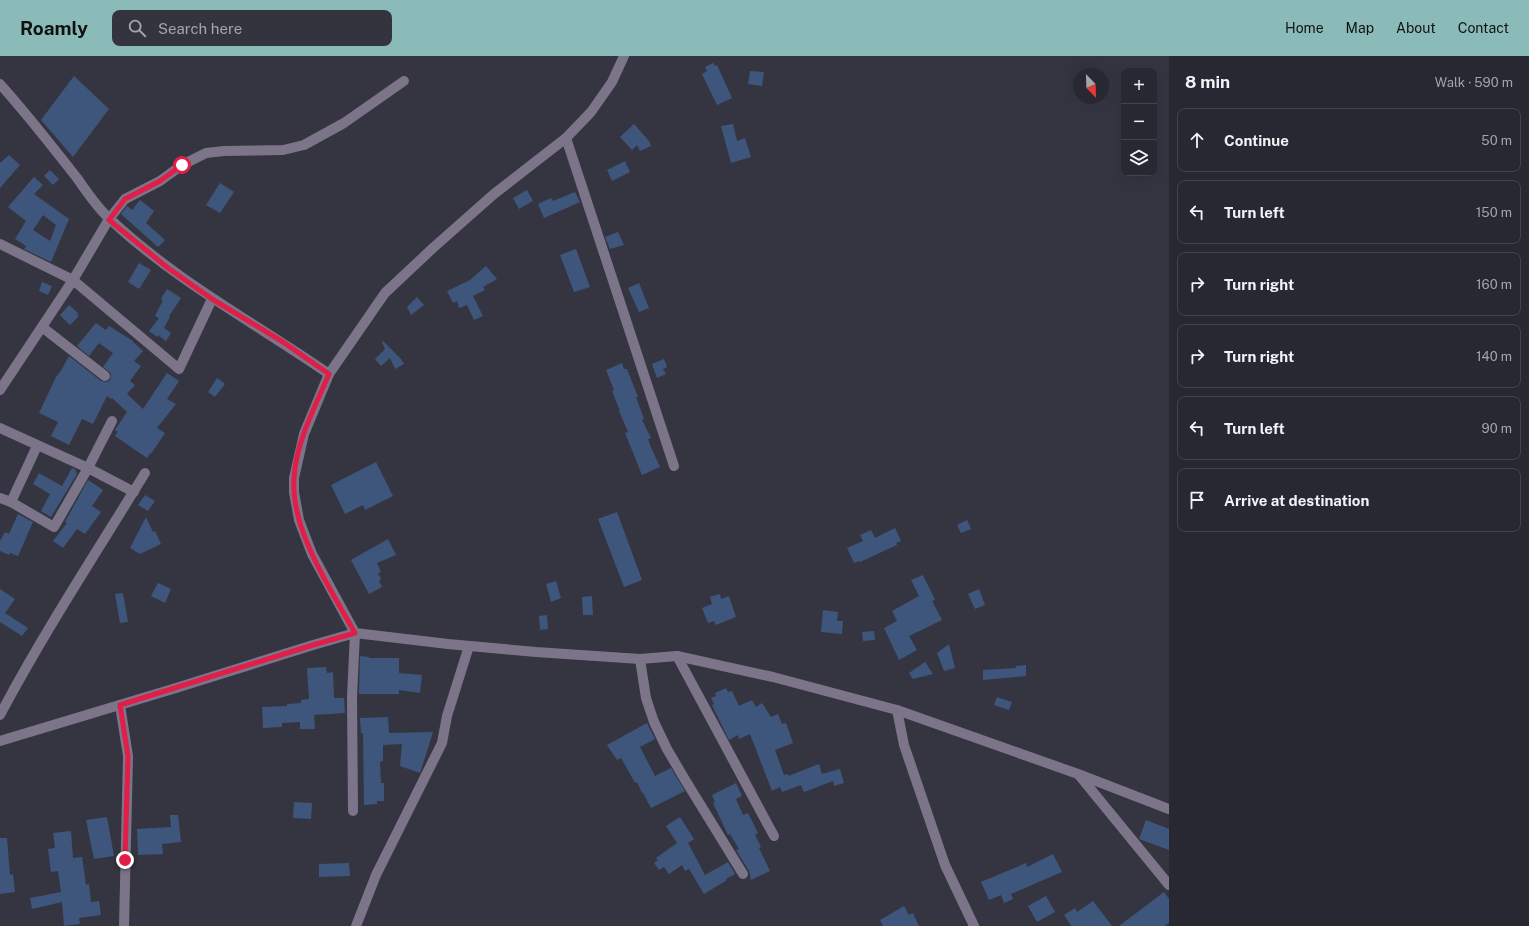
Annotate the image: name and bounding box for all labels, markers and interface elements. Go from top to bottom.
search box [112,10,392,46]
text: Roamly [20,17,88,39]
icon: search [126,17,148,39]
text: Search here [158,20,242,37]
text: Home [1285,20,1324,36]
text: Map [1346,20,1374,36]
text: About [1396,20,1436,36]
text: Contact [1458,20,1509,36]
north arrow [1073,68,1109,104]
map controls [1121,68,1157,176]
button: + [1121,68,1157,104]
text: 8 min [1185,72,1230,92]
text: Walk · 590 m [1435,75,1513,90]
button: − [1121,104,1157,140]
icon: ahead [1186,129,1208,151]
text: Continue [1224,132,1289,149]
text: 50 m [1481,133,1512,148]
button: layers [1121,140,1157,176]
route start [173,156,191,174]
icon: left [1186,201,1208,223]
text: Turn left [1224,204,1285,221]
text: 150 m [1476,205,1512,220]
icon: right [1186,273,1208,295]
text: Turn right [1224,276,1294,293]
text: 160 m [1476,277,1512,292]
icon: right [1186,345,1208,367]
text: Turn right [1224,348,1294,365]
text: 140 m [1476,349,1512,364]
icon: left [1186,417,1208,439]
text: Turn left [1224,420,1285,437]
text: 90 m [1482,421,1512,436]
icon: arrive [1186,489,1208,511]
text: Arrive at destination [1224,492,1369,509]
route end [116,851,134,869]

